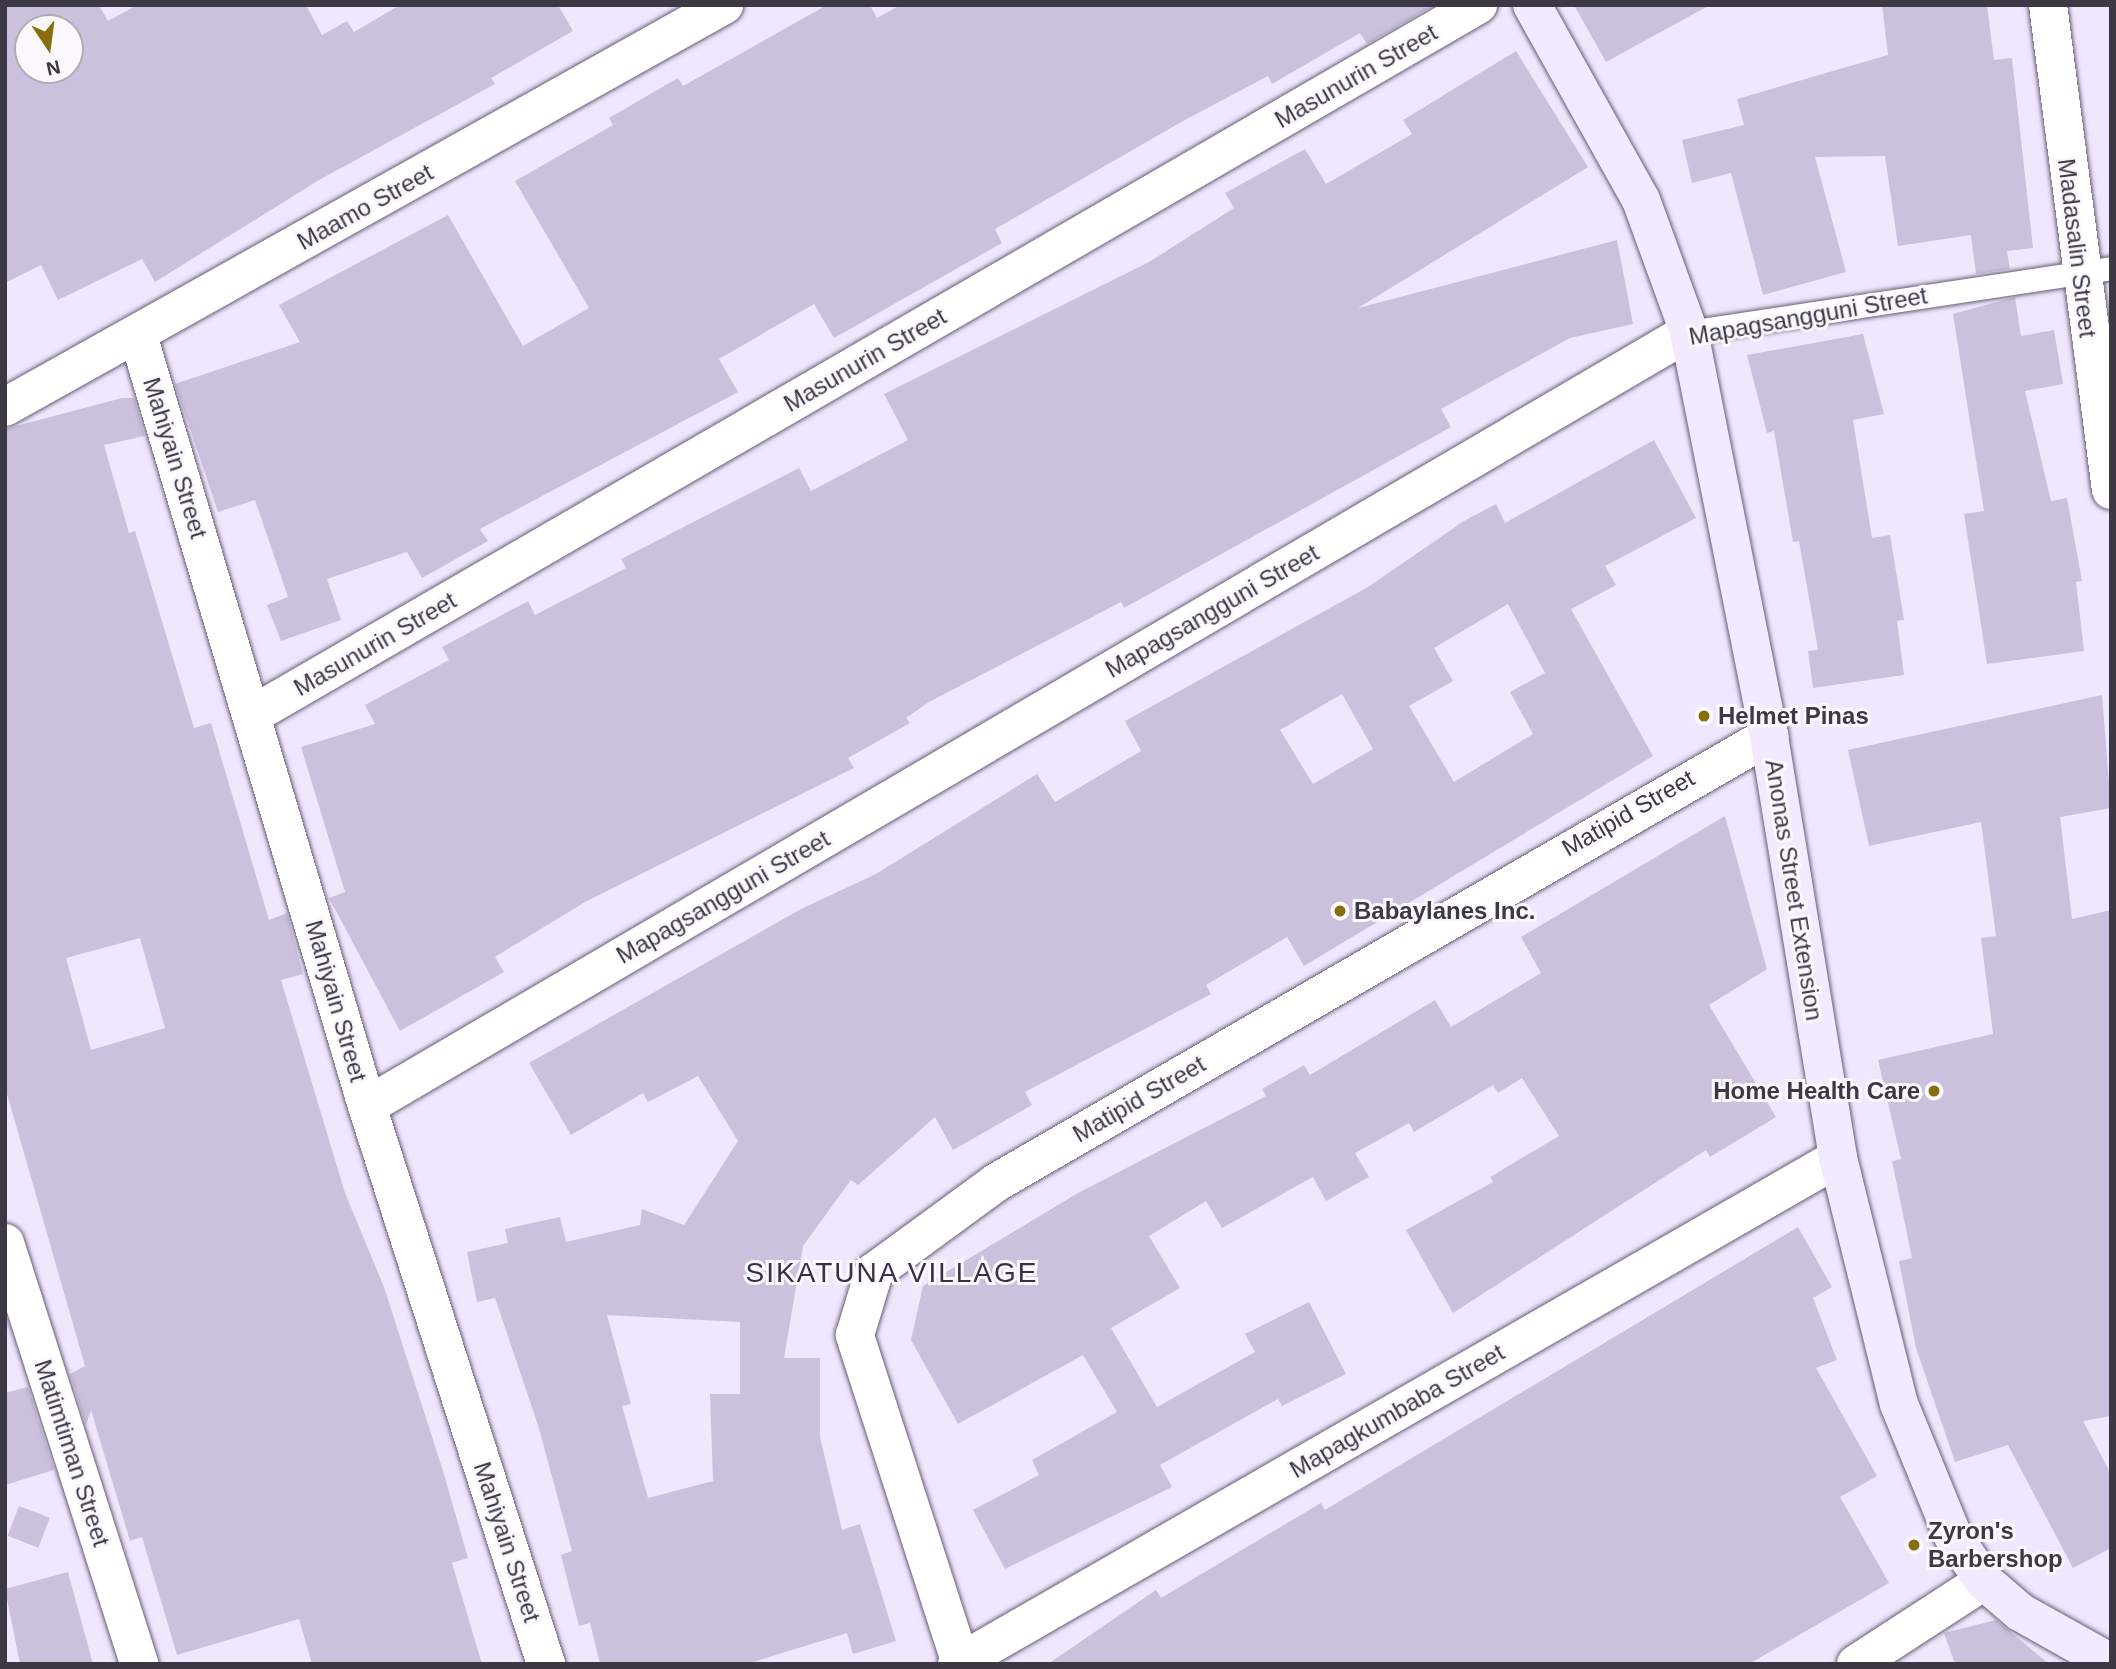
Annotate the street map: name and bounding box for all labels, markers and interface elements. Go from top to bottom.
north arrow [14,14,84,84]
street label: Masunurin Street [1270,18,1442,134]
text: N [44,56,62,80]
street label: Madasalin Street [2052,157,2102,339]
street label: Maamo Street [292,158,438,256]
street label: Mapagsangguni Street [1687,281,1929,351]
street label: Masunurin Street [779,302,951,418]
street label: Mahiyain Street [137,374,213,542]
street label: Mapagsangguni Street [1100,538,1324,684]
street label: Masunurin Street [289,586,461,702]
place label: Helmet Pinas [1718,702,1869,730]
marker: Helmet Pinas [1696,708,1712,724]
street label: Anonas Street Extension [1759,757,1829,1023]
street label: Matipid Street [1557,764,1699,862]
street label: Mapagsangguni Street [611,824,835,970]
place label: Babaylanes Inc. [1354,897,1535,925]
marker: Babaylanes Inc. [1332,903,1348,919]
street label: Mahiyain Street [299,917,373,1085]
street label: Matipid Street [1068,1050,1210,1148]
place label: Home Health Care [1713,1077,1920,1105]
marker: Home Health Care [1926,1083,1942,1099]
district label: SIKATUNA VILLAGE [747,1256,1037,1290]
street label: Mapagkumbaba Street [1285,1338,1509,1484]
street label: Matimtiman Street [28,1356,116,1550]
street label: Mahiyain Street [468,1458,546,1626]
place label: Zyron's Barbershop [1928,1517,2063,1573]
marker: Zyron's Barbershop [1906,1537,1922,1553]

